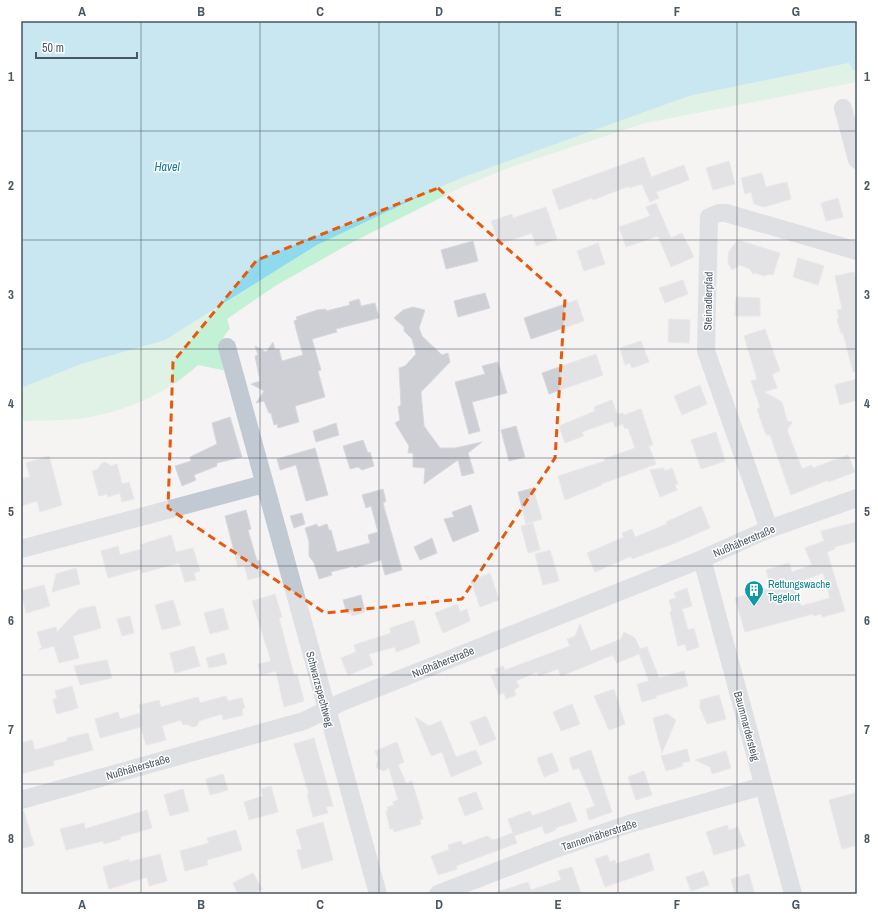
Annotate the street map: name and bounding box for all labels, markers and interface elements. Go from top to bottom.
text: A [78,3,86,20]
text: B [197,3,205,20]
text: C [316,3,324,20]
text: D [435,3,443,20]
text: E [554,3,562,20]
text: F [674,3,681,20]
text: G [792,3,800,20]
scale bar [36,34,137,60]
text: 50 m [42,40,64,56]
text: 1 [8,68,14,85]
text: 1 [864,68,870,85]
water label: Havel [154,159,180,175]
text: 2 [8,177,14,194]
text: 2 [864,177,870,194]
street label: Steinadlerpfad [700,272,716,330]
text: 3 [8,286,14,303]
text: 3 [864,286,870,303]
text: 4 [8,395,14,412]
text: 4 [864,395,870,412]
text: 5 [8,503,14,520]
text: 5 [864,503,870,520]
street label: Nußhäherstraße [711,522,777,560]
place label: Rettungswache Tegelort [768,577,830,604]
building icon: Rettungswache Tegelort [743,579,765,607]
text: 6 [8,612,14,629]
text: 6 [864,612,870,629]
street label: Nußhäherstraße [410,643,476,681]
street label: Schwarzspechtweg [303,650,337,728]
street label: Baummardersteig [731,690,763,762]
text: 7 [8,721,14,738]
text: 7 [864,721,870,738]
street label: Nußhäherstraße [105,751,171,783]
street label: Tannenhäherstraße [560,816,638,854]
text: 8 [8,830,14,847]
text: 8 [864,830,870,847]
text: A [78,896,86,913]
text: B [197,896,205,913]
text: C [316,896,324,913]
text: D [435,896,443,913]
text: E [554,896,562,913]
text: F [674,896,681,913]
text: G [792,896,800,913]

